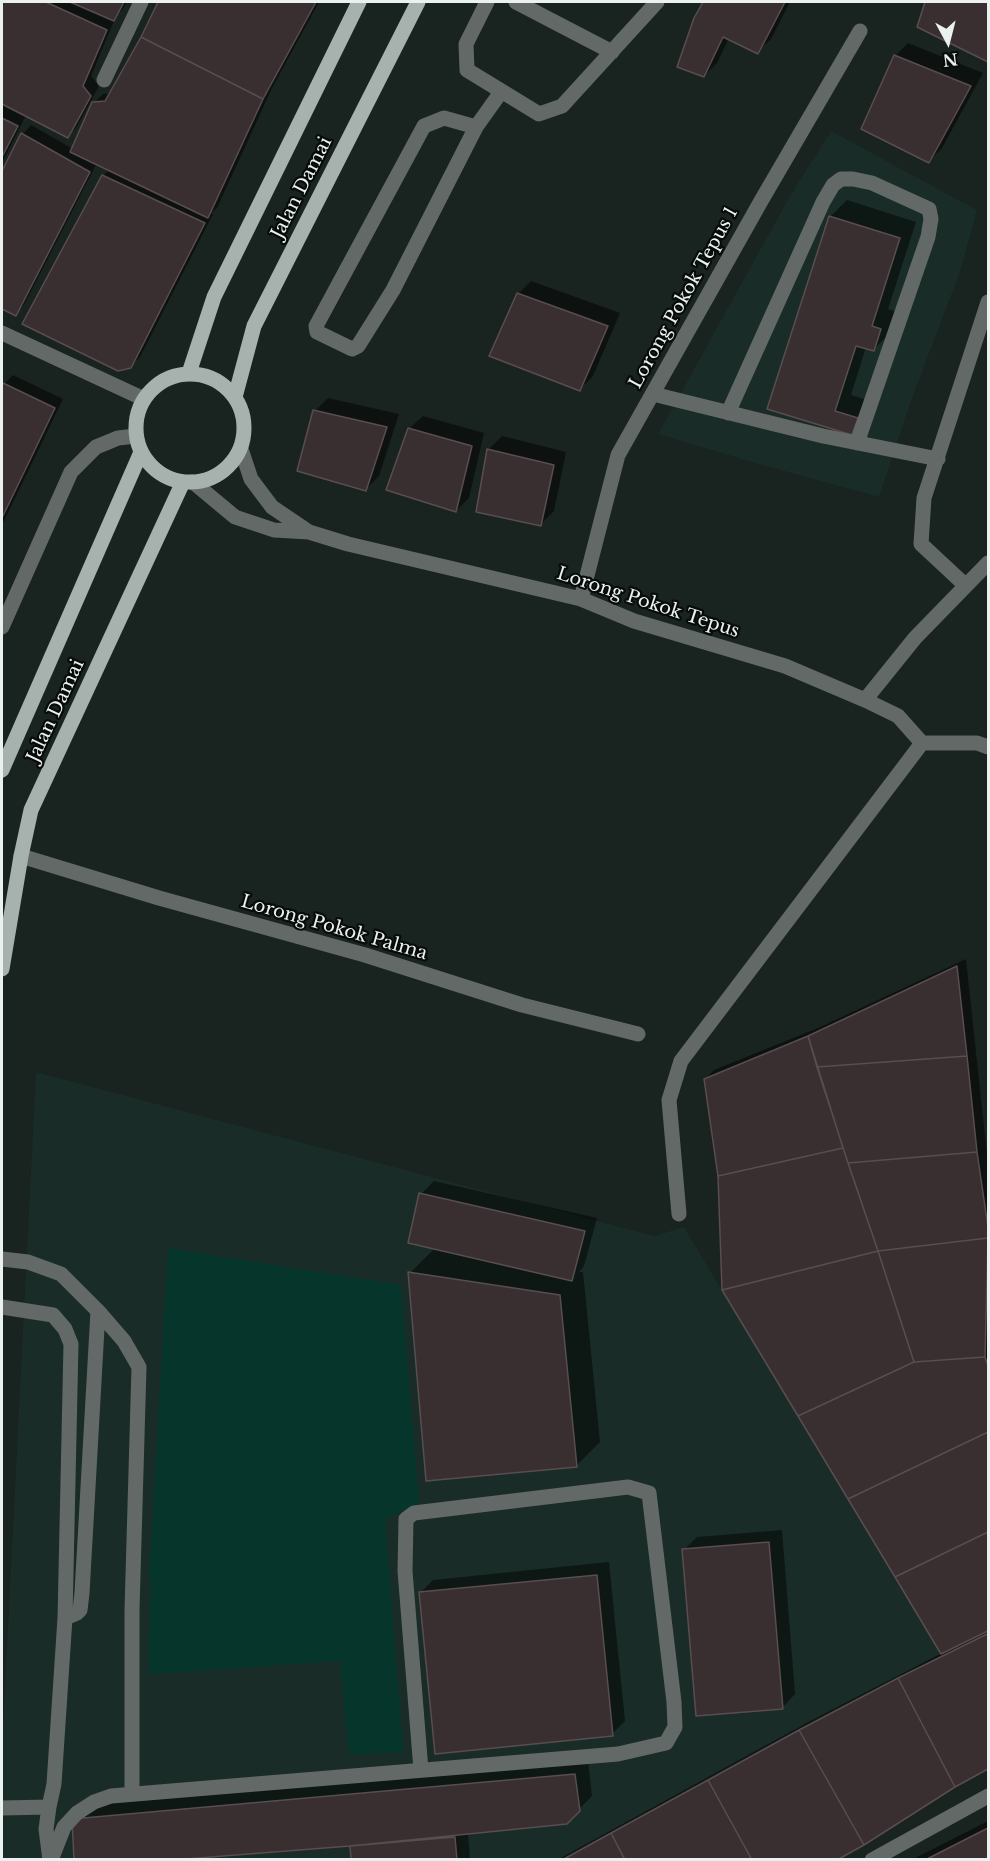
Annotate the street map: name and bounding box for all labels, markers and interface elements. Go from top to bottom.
north arrow [918,12,978,72]
text: N [942,49,959,71]
street label: Jalan Damai [267,134,337,242]
street label: Lorong Pokok Tepus 1 [625,204,743,392]
street label: Lorong Pokok Tepus [554,563,742,643]
street label: Jalan Damai [23,656,89,766]
street label: Lorong Pokok Palma [238,891,430,965]

